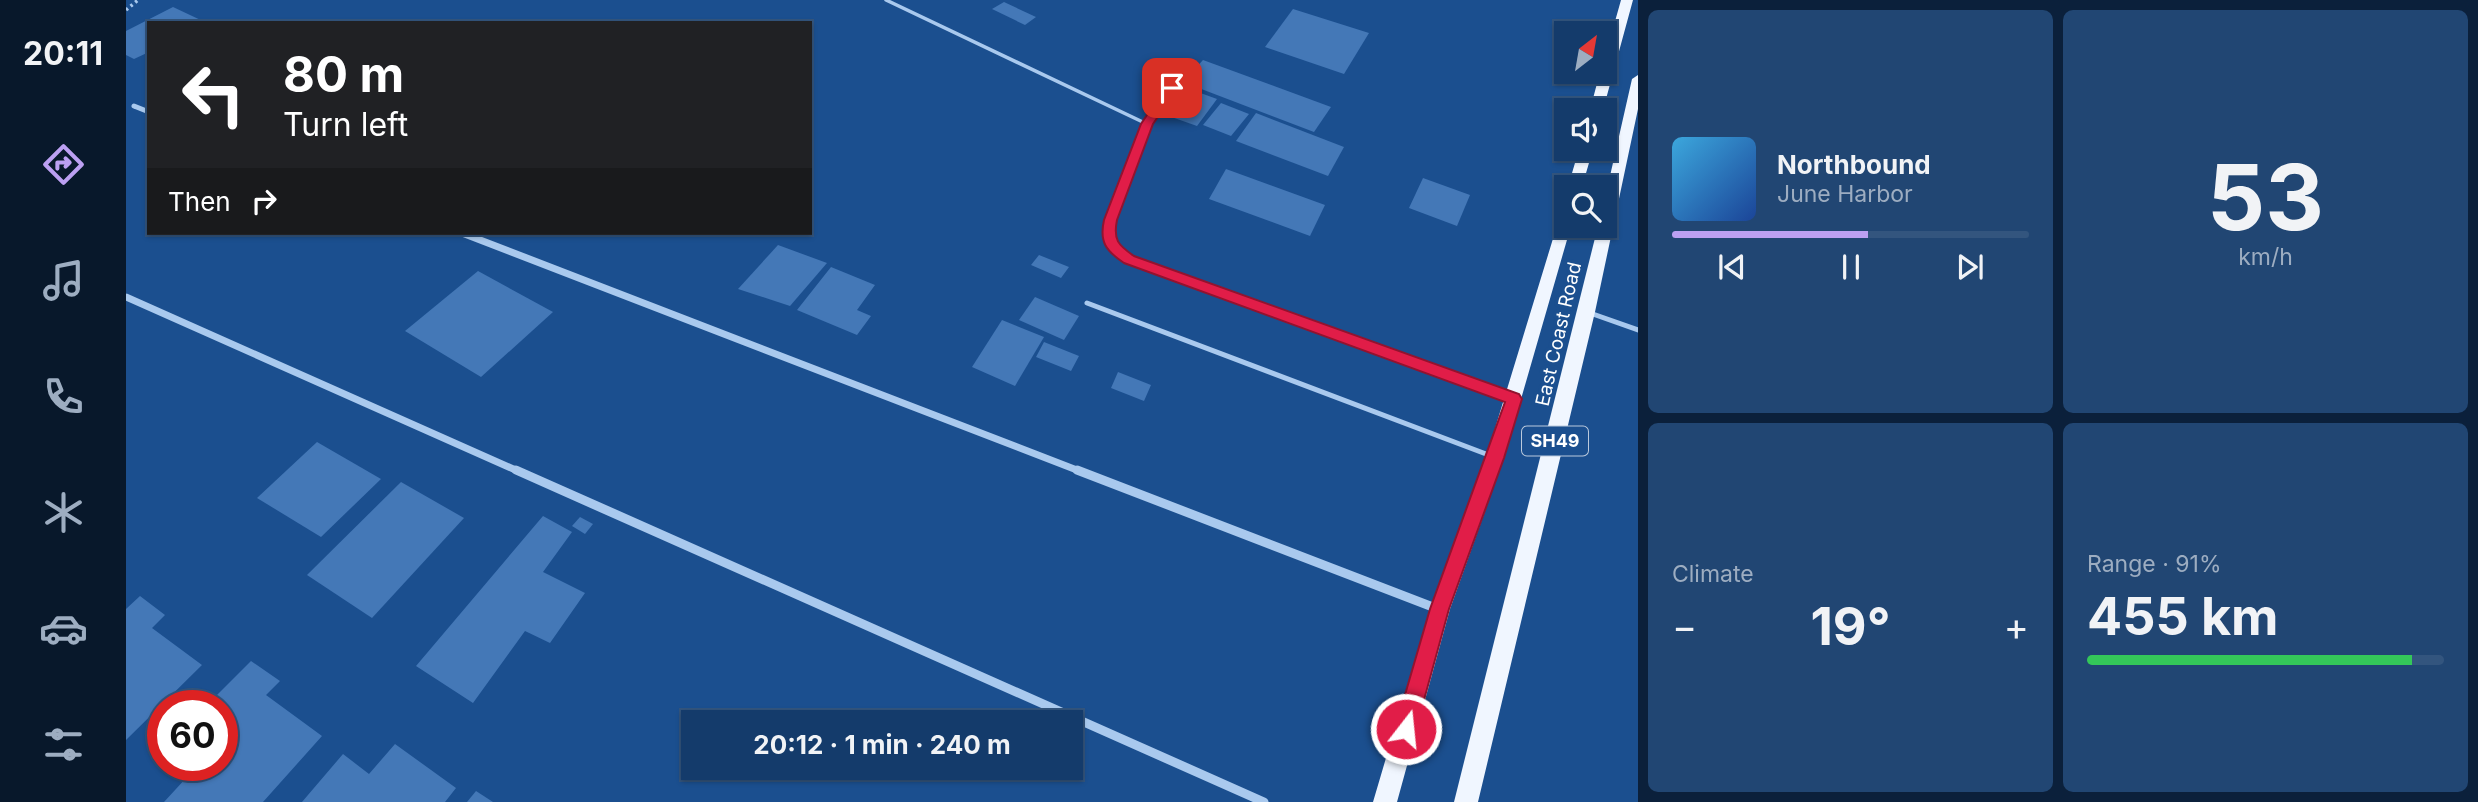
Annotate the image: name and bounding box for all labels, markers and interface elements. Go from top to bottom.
north arrow [1554,21,1617,84]
map controls [1554,21,1617,238]
text: 20:11 [23,34,103,73]
text: 80 m [283,45,404,104]
icon: left [168,49,259,140]
pin [1142,58,1202,118]
icon: arrive [1153,69,1191,107]
button: sound [1554,98,1617,161]
text: Turn left [283,105,408,144]
icon: directions [39,140,88,189]
text: 53 [2207,142,2324,252]
text: Northbound [1777,149,1931,180]
button: search [1554,175,1617,238]
text: June Harbor [1777,180,1913,208]
icon: right [245,182,283,220]
text: Then [168,186,231,217]
text: km/h [2238,243,2293,271]
icon: previous [1713,248,1751,286]
icon: pause [1832,248,1870,286]
icon: next [1951,248,1989,286]
icon: music [39,256,88,305]
street label: East Coast Road [1531,260,1586,408]
icon: phone [39,372,88,421]
road number: SH49 [1522,426,1588,456]
icon: climate [39,488,88,537]
text: Range · 91% [2087,550,2221,578]
text: Climate [1672,560,1754,588]
text: 455 km [2087,585,2279,648]
text: 19° [1810,595,1891,658]
text: − [1672,603,1697,649]
text: + [2004,603,2029,649]
icon: car [39,604,88,653]
speed limit sign: 60 [147,690,238,781]
position arrow [1369,692,1443,766]
icon: filters [39,720,88,769]
text: 20:12 · 1 min · 240 m [753,729,1011,760]

